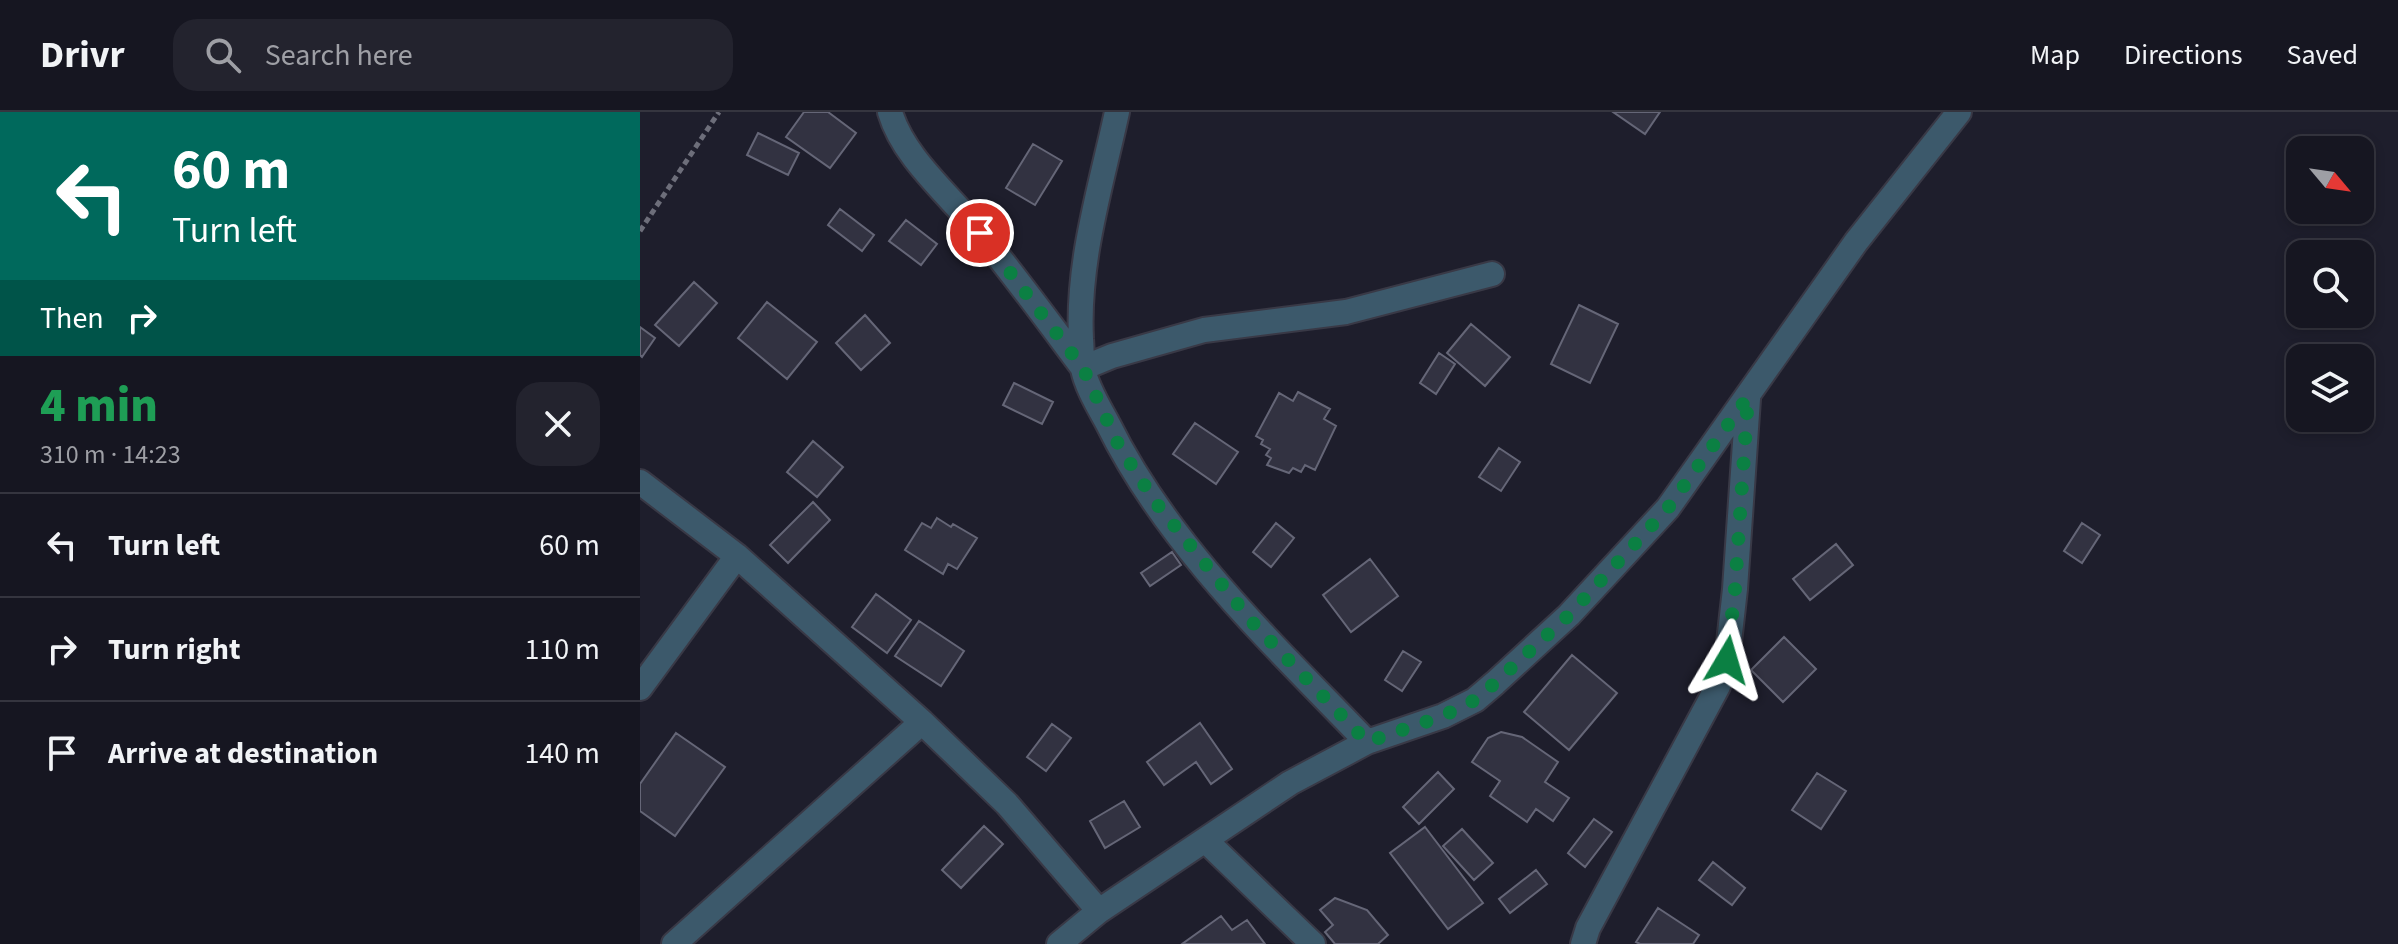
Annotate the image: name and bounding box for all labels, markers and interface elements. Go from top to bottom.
search box [173,19,733,91]
text: Drivr [40,28,125,82]
icon: search [201,33,245,77]
text: Search here [265,34,413,77]
text: Map [2030,35,2080,75]
text: Directions [2124,35,2243,75]
text: Saved [2287,35,2358,75]
text: 60 m [172,131,290,210]
north arrow [2286,136,2374,224]
map controls [2286,136,2374,432]
icon: left [40,144,144,248]
pin [946,199,1014,267]
text: Turn left [172,205,297,256]
icon: arrive [958,211,1002,255]
button: search [2286,240,2374,328]
icon: right [120,296,164,340]
text: Then [40,297,104,340]
button: layers [2286,344,2374,432]
text: 4 min [40,372,158,440]
button: close [516,382,600,466]
text: 310 m · 14:23 [40,436,181,473]
icon: left [40,523,84,567]
text: Turn left [108,524,220,567]
text: 60 m [539,524,600,567]
position arrow [1685,618,1769,702]
icon: right [40,627,84,671]
text: Turn right [108,628,240,671]
text: 110 m [524,628,600,671]
icon: arrive [40,731,84,775]
text: Arrive at destination [108,732,378,775]
text: 140 m [524,732,600,775]

